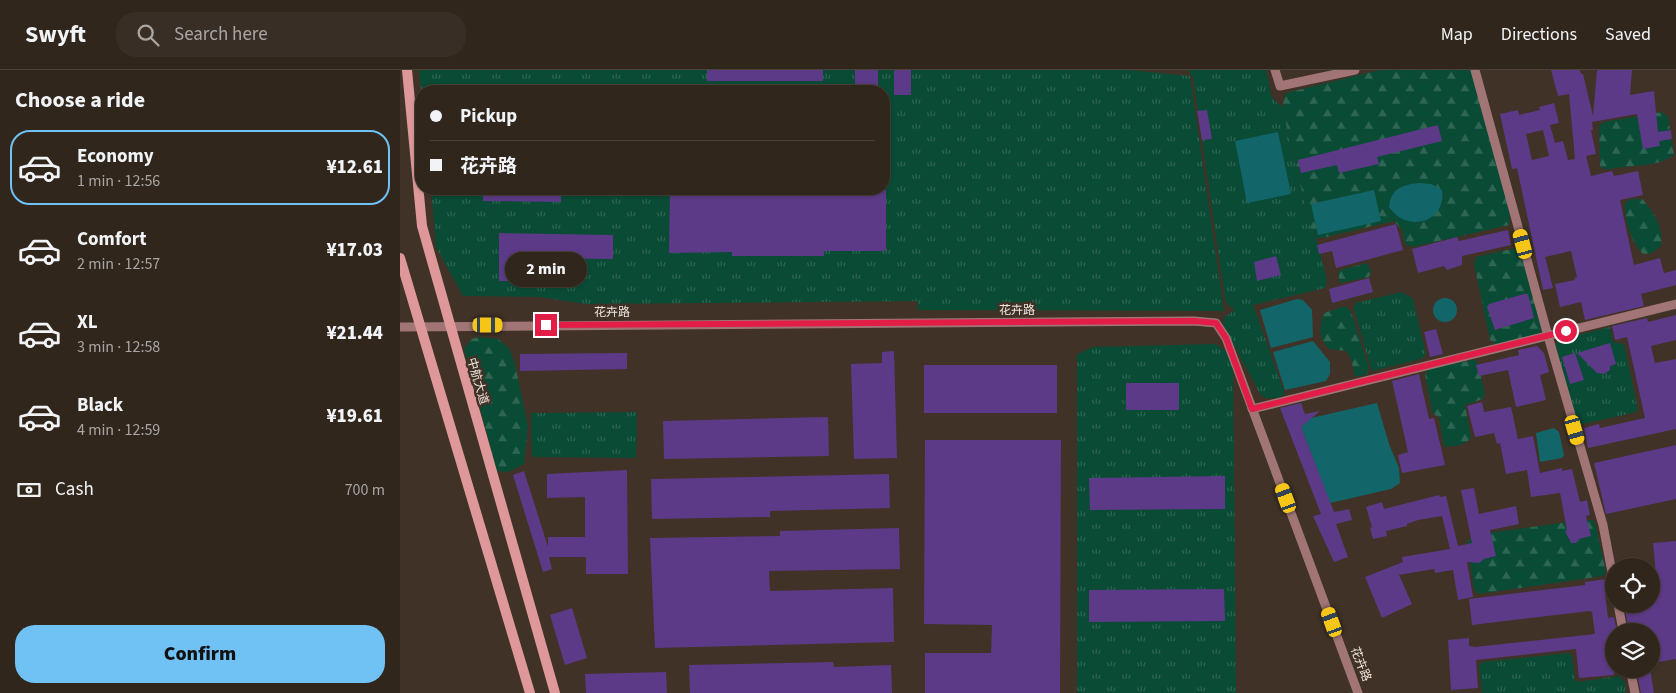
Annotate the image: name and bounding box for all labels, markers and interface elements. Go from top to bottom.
search box [116,12,466,57]
text: Swyft [25,17,86,52]
icon: search [134,21,162,49]
text: Search here [174,21,268,48]
text: Map [1441,22,1473,47]
text: Directions [1501,22,1577,47]
text: Saved [1605,22,1651,47]
text: Choose a ride [15,84,145,116]
text: Pickup [460,103,517,130]
text: Economy [77,143,154,170]
icon: car [17,145,62,190]
text: 花卉路 [460,153,517,180]
text: ¥12.61 [326,154,383,181]
text: 1 min · 12:56 [77,170,160,192]
text: Comfort [77,226,147,253]
icon: car [17,228,62,273]
car [1511,228,1534,260]
text: ¥17.03 [326,237,383,264]
callout: 2 min [505,252,587,288]
text: 2 min · 12:57 [77,253,160,275]
text: 2 min [526,258,566,280]
street label: 花卉路 [999,302,1035,319]
street label: 花卉路 [594,304,630,321]
text: XL [77,309,98,336]
icon: car [17,311,62,356]
route end [535,314,557,336]
car [473,318,503,333]
text: ¥21.44 [326,320,383,347]
route start [1555,320,1577,342]
text: 3 min · 12:58 [77,336,160,358]
street label: 中航大道 [463,356,492,407]
text: Black [77,392,123,419]
icon: car [17,394,62,439]
text: ¥19.61 [326,403,383,430]
car [1563,414,1586,446]
text: 4 min · 12:59 [77,419,160,441]
icon: cash [15,476,43,504]
text: Cash [55,476,94,503]
text: 700 m [345,479,385,501]
car [1273,481,1298,515]
map controls [1605,558,1660,678]
button: locate [1605,558,1660,613]
car [1319,605,1344,639]
button: layers [1605,623,1660,678]
button: Confirm [15,625,385,683]
street label: 花卉路 [1346,644,1375,684]

